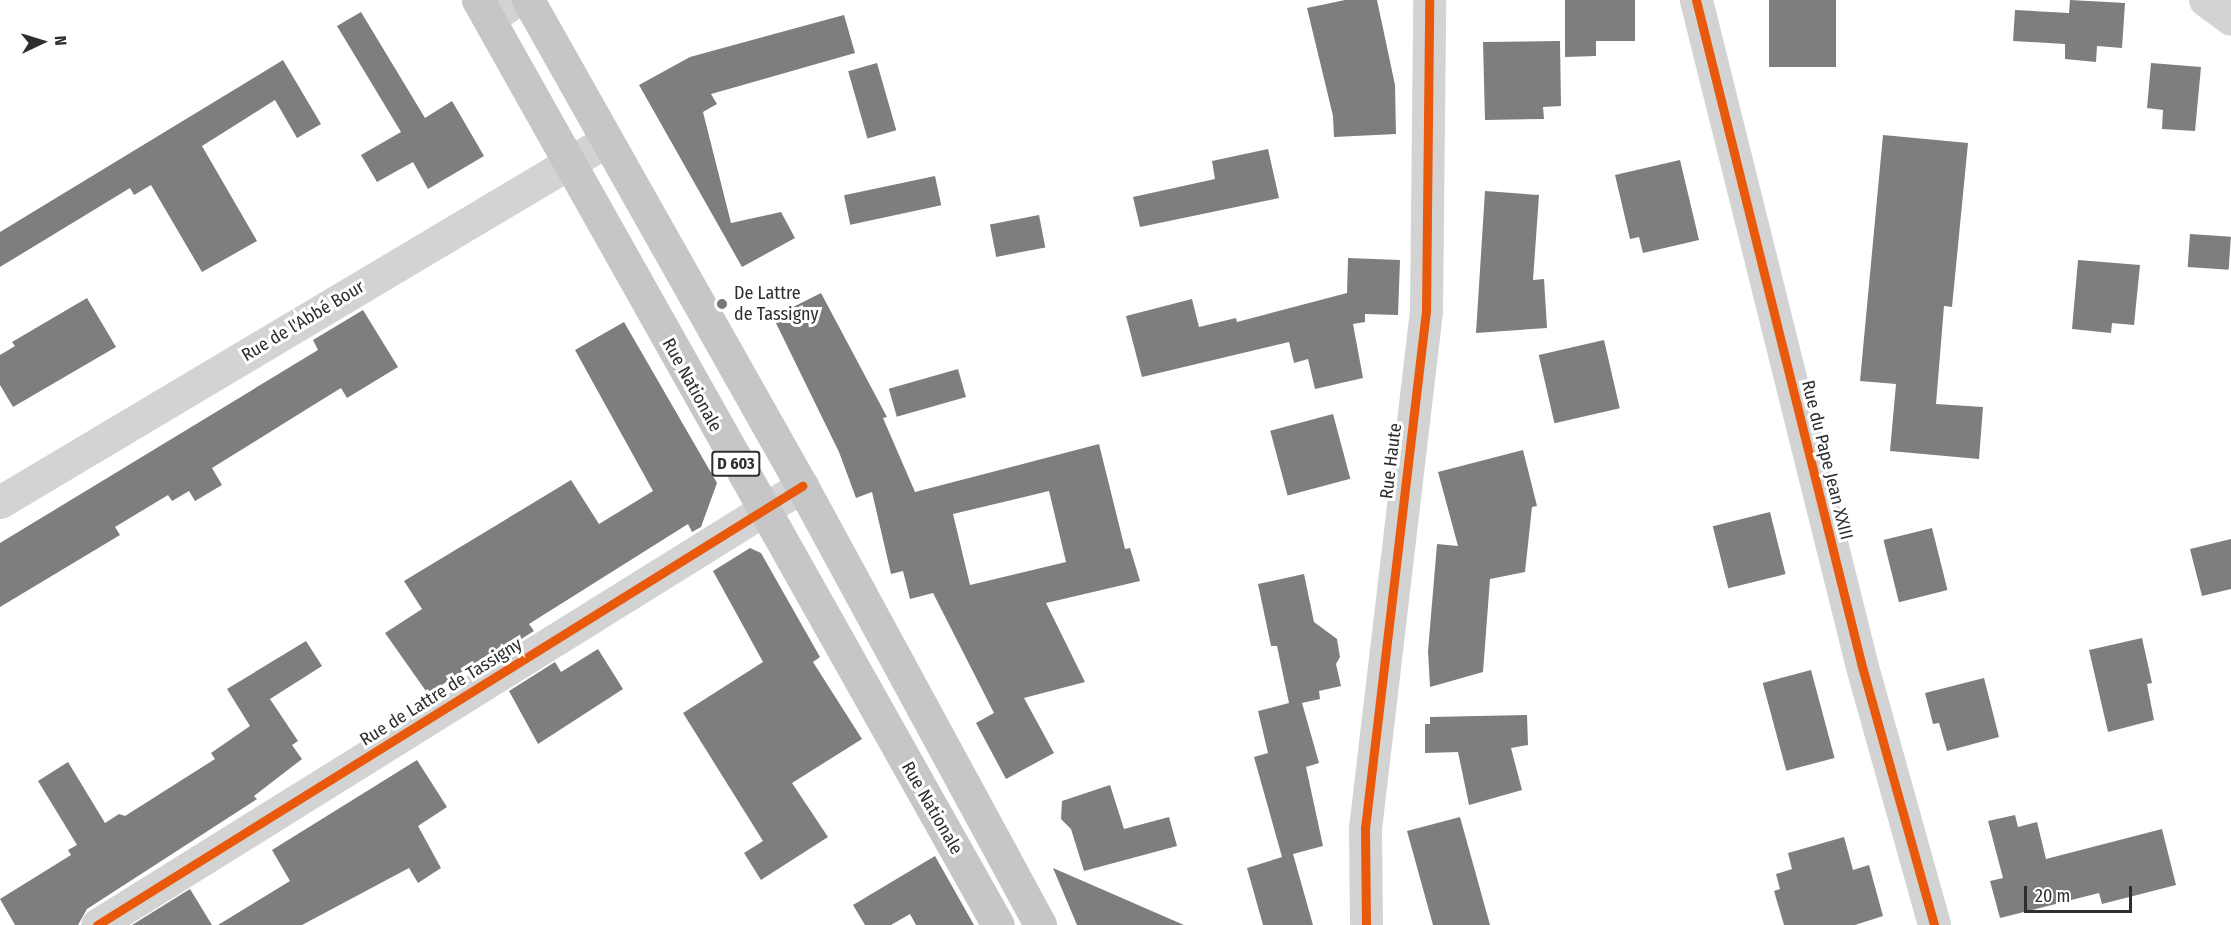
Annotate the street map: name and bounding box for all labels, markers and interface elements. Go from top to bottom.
north arrow [12,12,72,72]
text: N [51,35,70,46]
street label: Rue de l'Abbé Bour [238,276,368,366]
place label: De Lattre de Tassigny [734,283,818,326]
marker: De Lattre de Tassigny [715,297,729,311]
street label: Rue Nationale [657,334,727,436]
street label: Rue du Pape Jean XXIII [1797,378,1857,542]
street label: Rue Haute [1376,422,1406,500]
road number: D 603 [710,451,762,477]
street label: Rue de Lattre de Tassigny [356,633,526,751]
street label: Rue Nationale [897,758,967,858]
scale bar [2027,874,2135,912]
text: 20 m [2035,885,2070,907]

